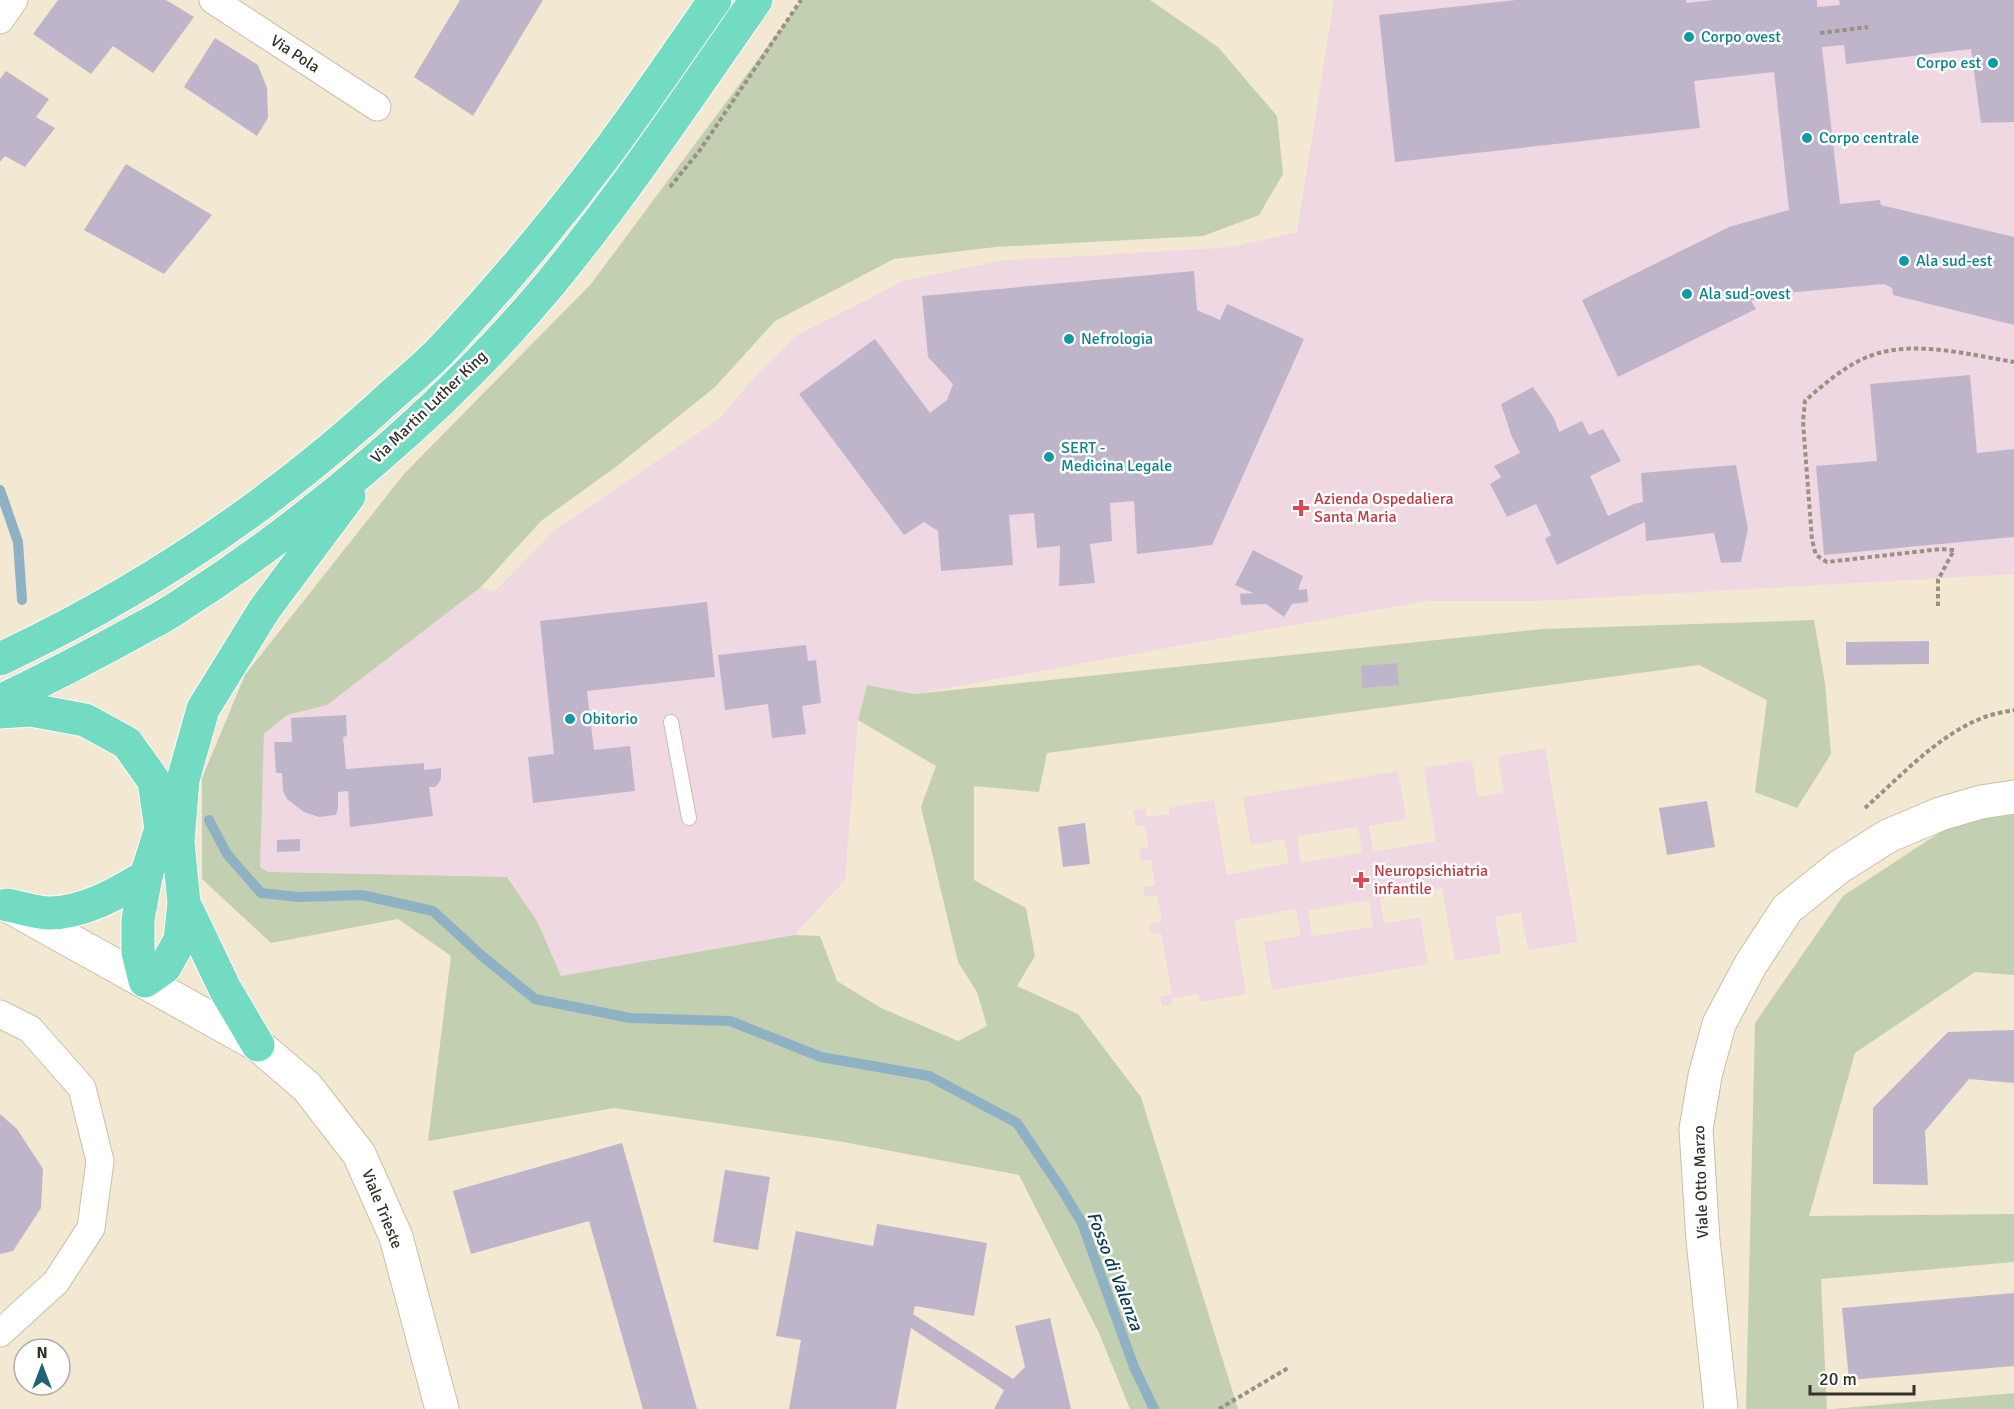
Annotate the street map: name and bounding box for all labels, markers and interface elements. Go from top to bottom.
place label: Corpo ovest [1701,27,1781,47]
marker: Corpo ovest [1682,30,1696,44]
street label: Via Pola [267,31,323,77]
place label: Corpo est [1916,53,1981,73]
marker: Corpo est [1986,56,2000,70]
place label: Corpo centrale [1819,128,1919,148]
marker: Corpo centrale [1800,131,1814,145]
place label: Ala sud-est [1916,251,1993,271]
marker: Ala sud-est [1897,254,1911,268]
place label: Ala sud-ovest [1699,284,1791,304]
marker: Ala sud-ovest [1680,287,1694,301]
place label: Nefrologia [1081,329,1153,349]
marker: Nefrologia [1062,332,1076,346]
street label: Via Martin Luther King [367,346,491,468]
place label: SERT - Medicina Legale [1061,438,1172,476]
marker: SERT - Medicina Legale [1042,450,1056,464]
place label: Azienda Ospedaliera Santa Maria [1314,489,1454,527]
marker: Azienda Ospedaliera Santa Maria [1292,499,1310,517]
place label: Obitorio [582,709,638,729]
marker: Obitorio [563,712,577,726]
place label: Neuropsichiatria infantile [1374,861,1488,899]
marker: Neuropsichiatria infantile [1352,871,1370,889]
street label: Viale Otto Marzo [1689,1125,1713,1239]
street label: Viale Trieste [357,1166,407,1252]
water label: Fosso di Valenza [1082,1208,1148,1334]
north arrow [12,1337,72,1397]
text: N [36,1343,48,1363]
scale bar [1810,1358,1914,1396]
text: 20 m [1819,1368,1857,1390]

